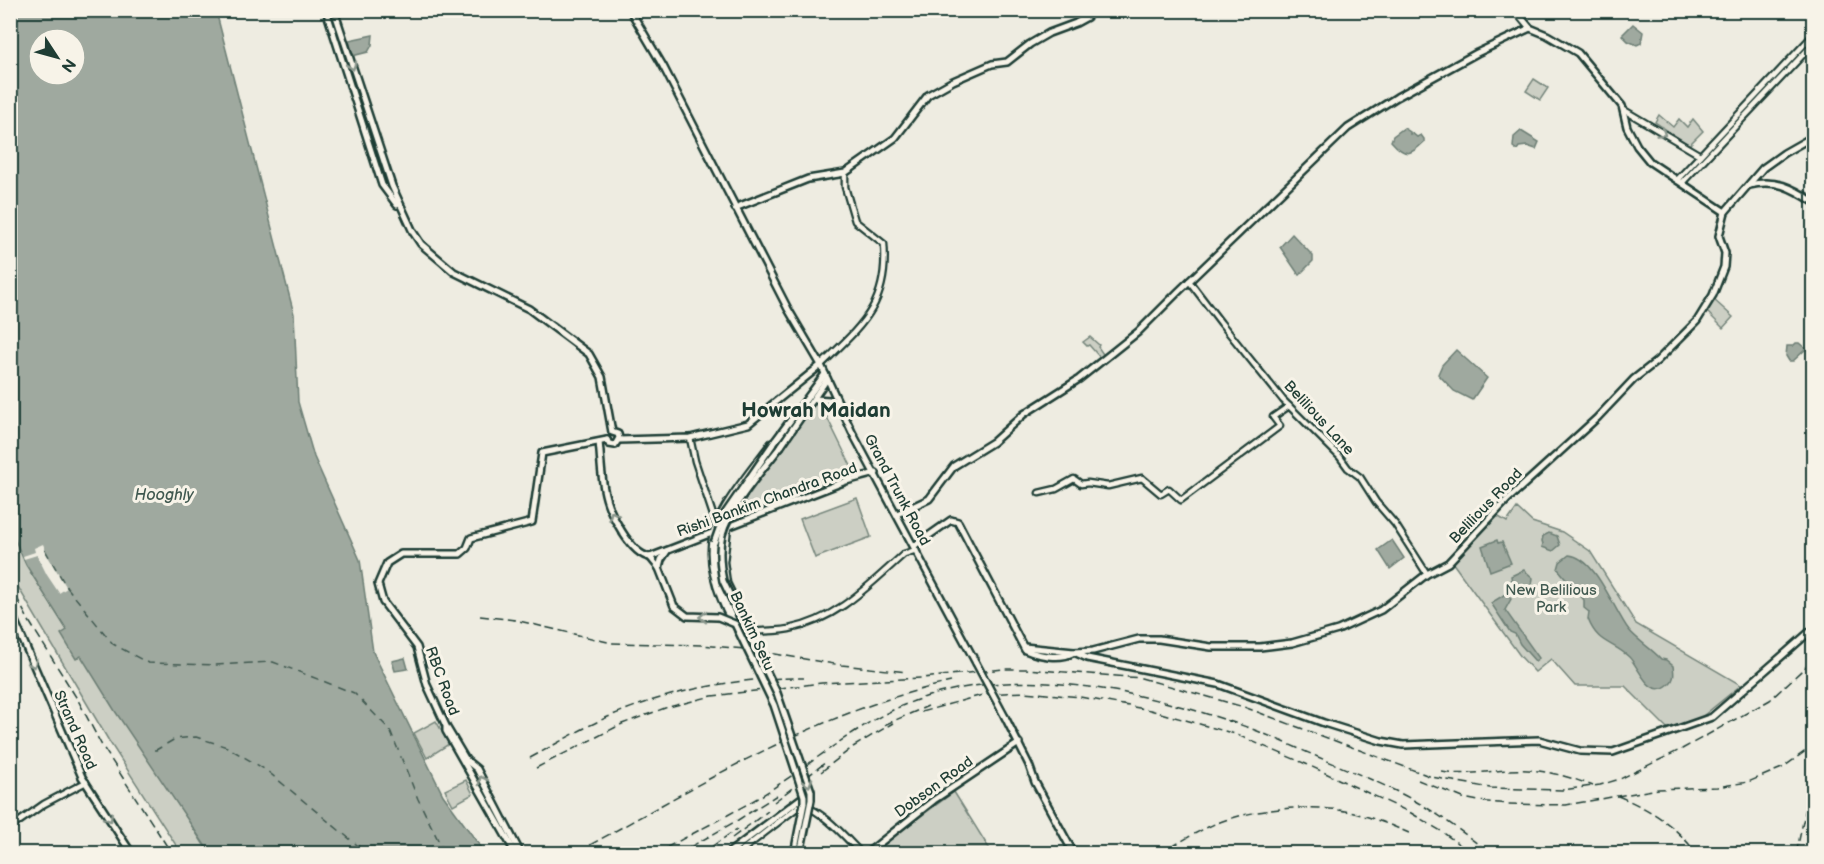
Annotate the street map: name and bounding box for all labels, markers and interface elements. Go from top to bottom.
north arrow [27,27,87,87]
text: N [57,54,79,75]
one-way arrow [345,60,358,71]
one-way arrow [1655,126,1666,137]
street label: Belilious Lane [1280,377,1358,459]
district label: Howrah Maidan [741,398,891,423]
street label: Grand Trunk Road [860,431,934,549]
street label: Rishi Bankim Chandra Road [674,459,860,541]
street label: Belilious Road [1445,464,1527,548]
water label: Hooghly [134,486,194,505]
one-way arrow [609,510,621,521]
park label: New Belilious Park [1505,581,1597,617]
street label: Bankim Setu [725,588,779,674]
one-way arrow [699,611,708,623]
street label: RBC Road [421,644,463,718]
one-way arrow [26,658,38,669]
street label: Strand Road [49,687,101,773]
street label: Dobson Road [891,752,977,822]
one-way arrow [478,776,489,786]
one-way arrow [800,777,813,788]
one-way arrow [102,811,113,822]

